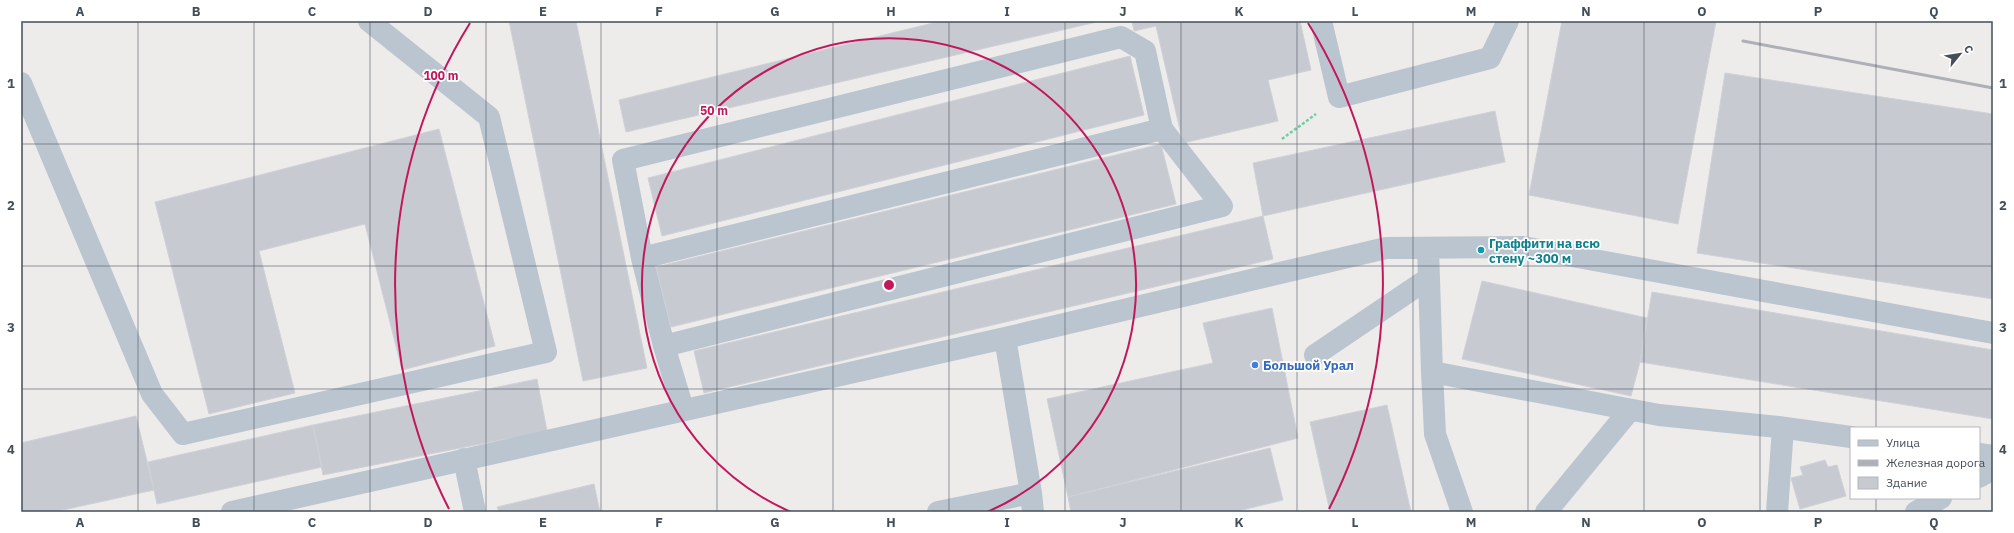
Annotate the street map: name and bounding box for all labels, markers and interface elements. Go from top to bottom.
text: A [76,3,85,20]
text: B [192,3,201,20]
text: C [308,3,317,20]
text: D [423,3,433,20]
text: E [539,3,547,20]
text: F [655,3,663,20]
text: G [770,3,780,20]
text: H [886,3,896,20]
text: I [1004,3,1010,20]
text: J [1119,3,1127,20]
text: K [1234,3,1244,20]
text: L [1352,3,1359,20]
text: M [1466,3,1476,20]
text: N [1581,3,1591,20]
text: O [1697,3,1707,20]
text: P [1814,3,1823,20]
text: Q [1929,3,1939,20]
north arrow [1940,34,1980,74]
text: С [1961,42,1977,56]
text: 100 m [423,68,459,83]
text: 1 [7,75,15,92]
text: 1 [1999,75,2007,92]
text: 50 m [700,103,728,118]
text: 2 [7,197,15,214]
text: 2 [1999,197,2007,214]
place label: Граффити на всю стену ~300 м [1489,235,1600,267]
marker: Граффити на всю стену ~300 м [1476,245,1486,255]
centre of rings [882,278,896,292]
text: 3 [7,319,15,336]
text: 3 [1999,319,2007,336]
place label: Большой Урал [1263,357,1354,374]
marker: Большой Урал [1250,360,1260,370]
legend [1850,427,1980,499]
text: Улица [1886,435,1920,450]
text: 4 [7,441,15,458]
text: 4 [1999,441,2007,458]
text: Железная дорога [1886,455,1986,470]
text: Здание [1886,475,1928,490]
text: A [76,514,85,531]
text: B [192,514,201,531]
text: C [308,514,317,531]
text: D [423,514,433,531]
text: E [539,514,547,531]
text: F [655,514,663,531]
text: G [770,514,780,531]
text: H [886,514,896,531]
text: I [1004,514,1010,531]
text: J [1119,514,1127,531]
text: K [1234,514,1244,531]
text: L [1352,514,1359,531]
text: M [1466,514,1476,531]
text: N [1581,514,1591,531]
text: O [1697,514,1707,531]
text: P [1814,514,1823,531]
text: Q [1929,514,1939,531]

